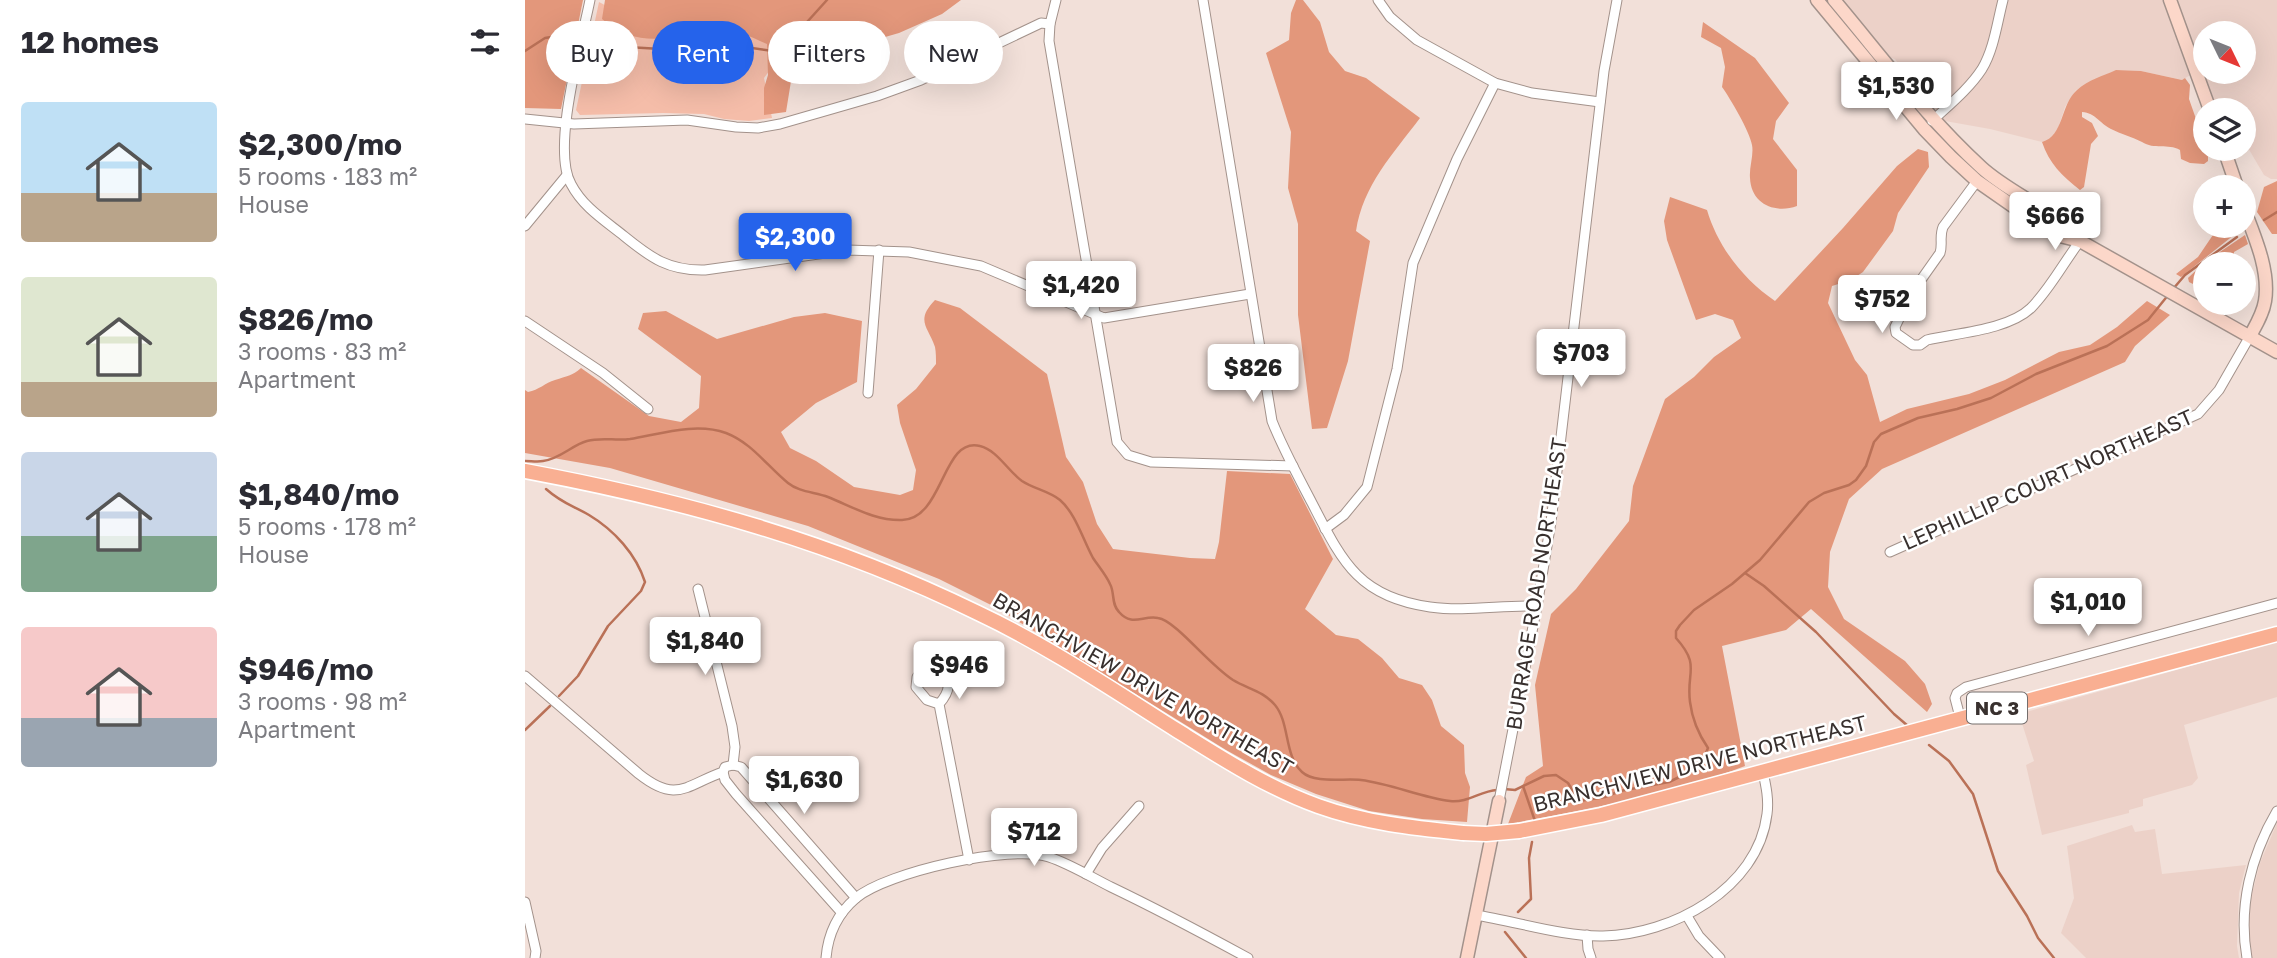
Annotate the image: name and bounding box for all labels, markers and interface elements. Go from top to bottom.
chip: Buy [546,21,638,84]
chip: Rent [652,21,754,84]
chip: Filters [768,21,890,84]
chip: New [904,21,1003,84]
north arrow [2193,21,2256,84]
map controls [2193,21,2256,315]
icon: filters [466,23,504,61]
text: 12 homes [21,24,159,60]
pin: $1,530 [1839,62,1953,122]
text: $1,530 [1857,71,1935,99]
button: layers [2193,98,2256,161]
text: $2,300/mo [238,126,402,162]
icon: home [77,130,161,214]
text: 5 rooms · 183 m² [238,162,417,190]
button: + [2193,175,2256,238]
text: House [238,190,309,218]
pin: $666 [2014,192,2096,252]
text: $666 [2025,201,2085,229]
pin: $2,300 [738,214,852,273]
text: $2,300 [755,222,835,250]
button: − [2193,252,2256,315]
pin: $1,420 [1024,262,1138,321]
text: $1,420 [1042,270,1120,298]
pin: $752 [1841,276,1923,335]
text: $752 [1854,284,1910,312]
text: $826/mo [238,301,373,337]
icon: home [77,305,161,389]
pin: $703 [1540,330,1622,389]
text: 3 rooms · 83 m² [238,337,406,365]
text: $703 [1553,338,1609,366]
pin: $826 [1212,344,1294,404]
text: $826 [1224,353,1282,381]
text: Apartment [238,365,356,393]
street label: LEPHILLIP COURT NORTHEAST [1898,403,2197,555]
street label: BURRAGE ROAD NORTHEAST [1500,436,1572,732]
text: $1,840/mo [238,476,399,512]
icon: home [77,480,161,564]
text: 5 rooms · 178 m² [238,512,416,540]
text: House [238,540,309,568]
pin: $1,010 [2031,578,2145,638]
street label: BRANCHVIEW DRIVE NORTHEAST [989,586,1298,780]
text: $1,010 [2050,587,2126,615]
pin: $1,840 [648,618,762,677]
text: $1,840 [666,626,744,654]
pin: $946 [918,642,1000,701]
text: $946 [930,650,989,678]
text: $946/mo [238,651,374,687]
icon: home [77,655,161,739]
text: 3 rooms · 98 m² [238,687,407,715]
road number: NC 3 [1967,692,2027,723]
street label: BRANCHVIEW DRIVE NORTHEAST [1530,709,1869,817]
text: Apartment [238,715,356,743]
pin: $1,630 [747,756,861,816]
text: $1,630 [765,765,843,793]
pin: $712 [993,808,1075,868]
text: $712 [1007,817,1061,845]

